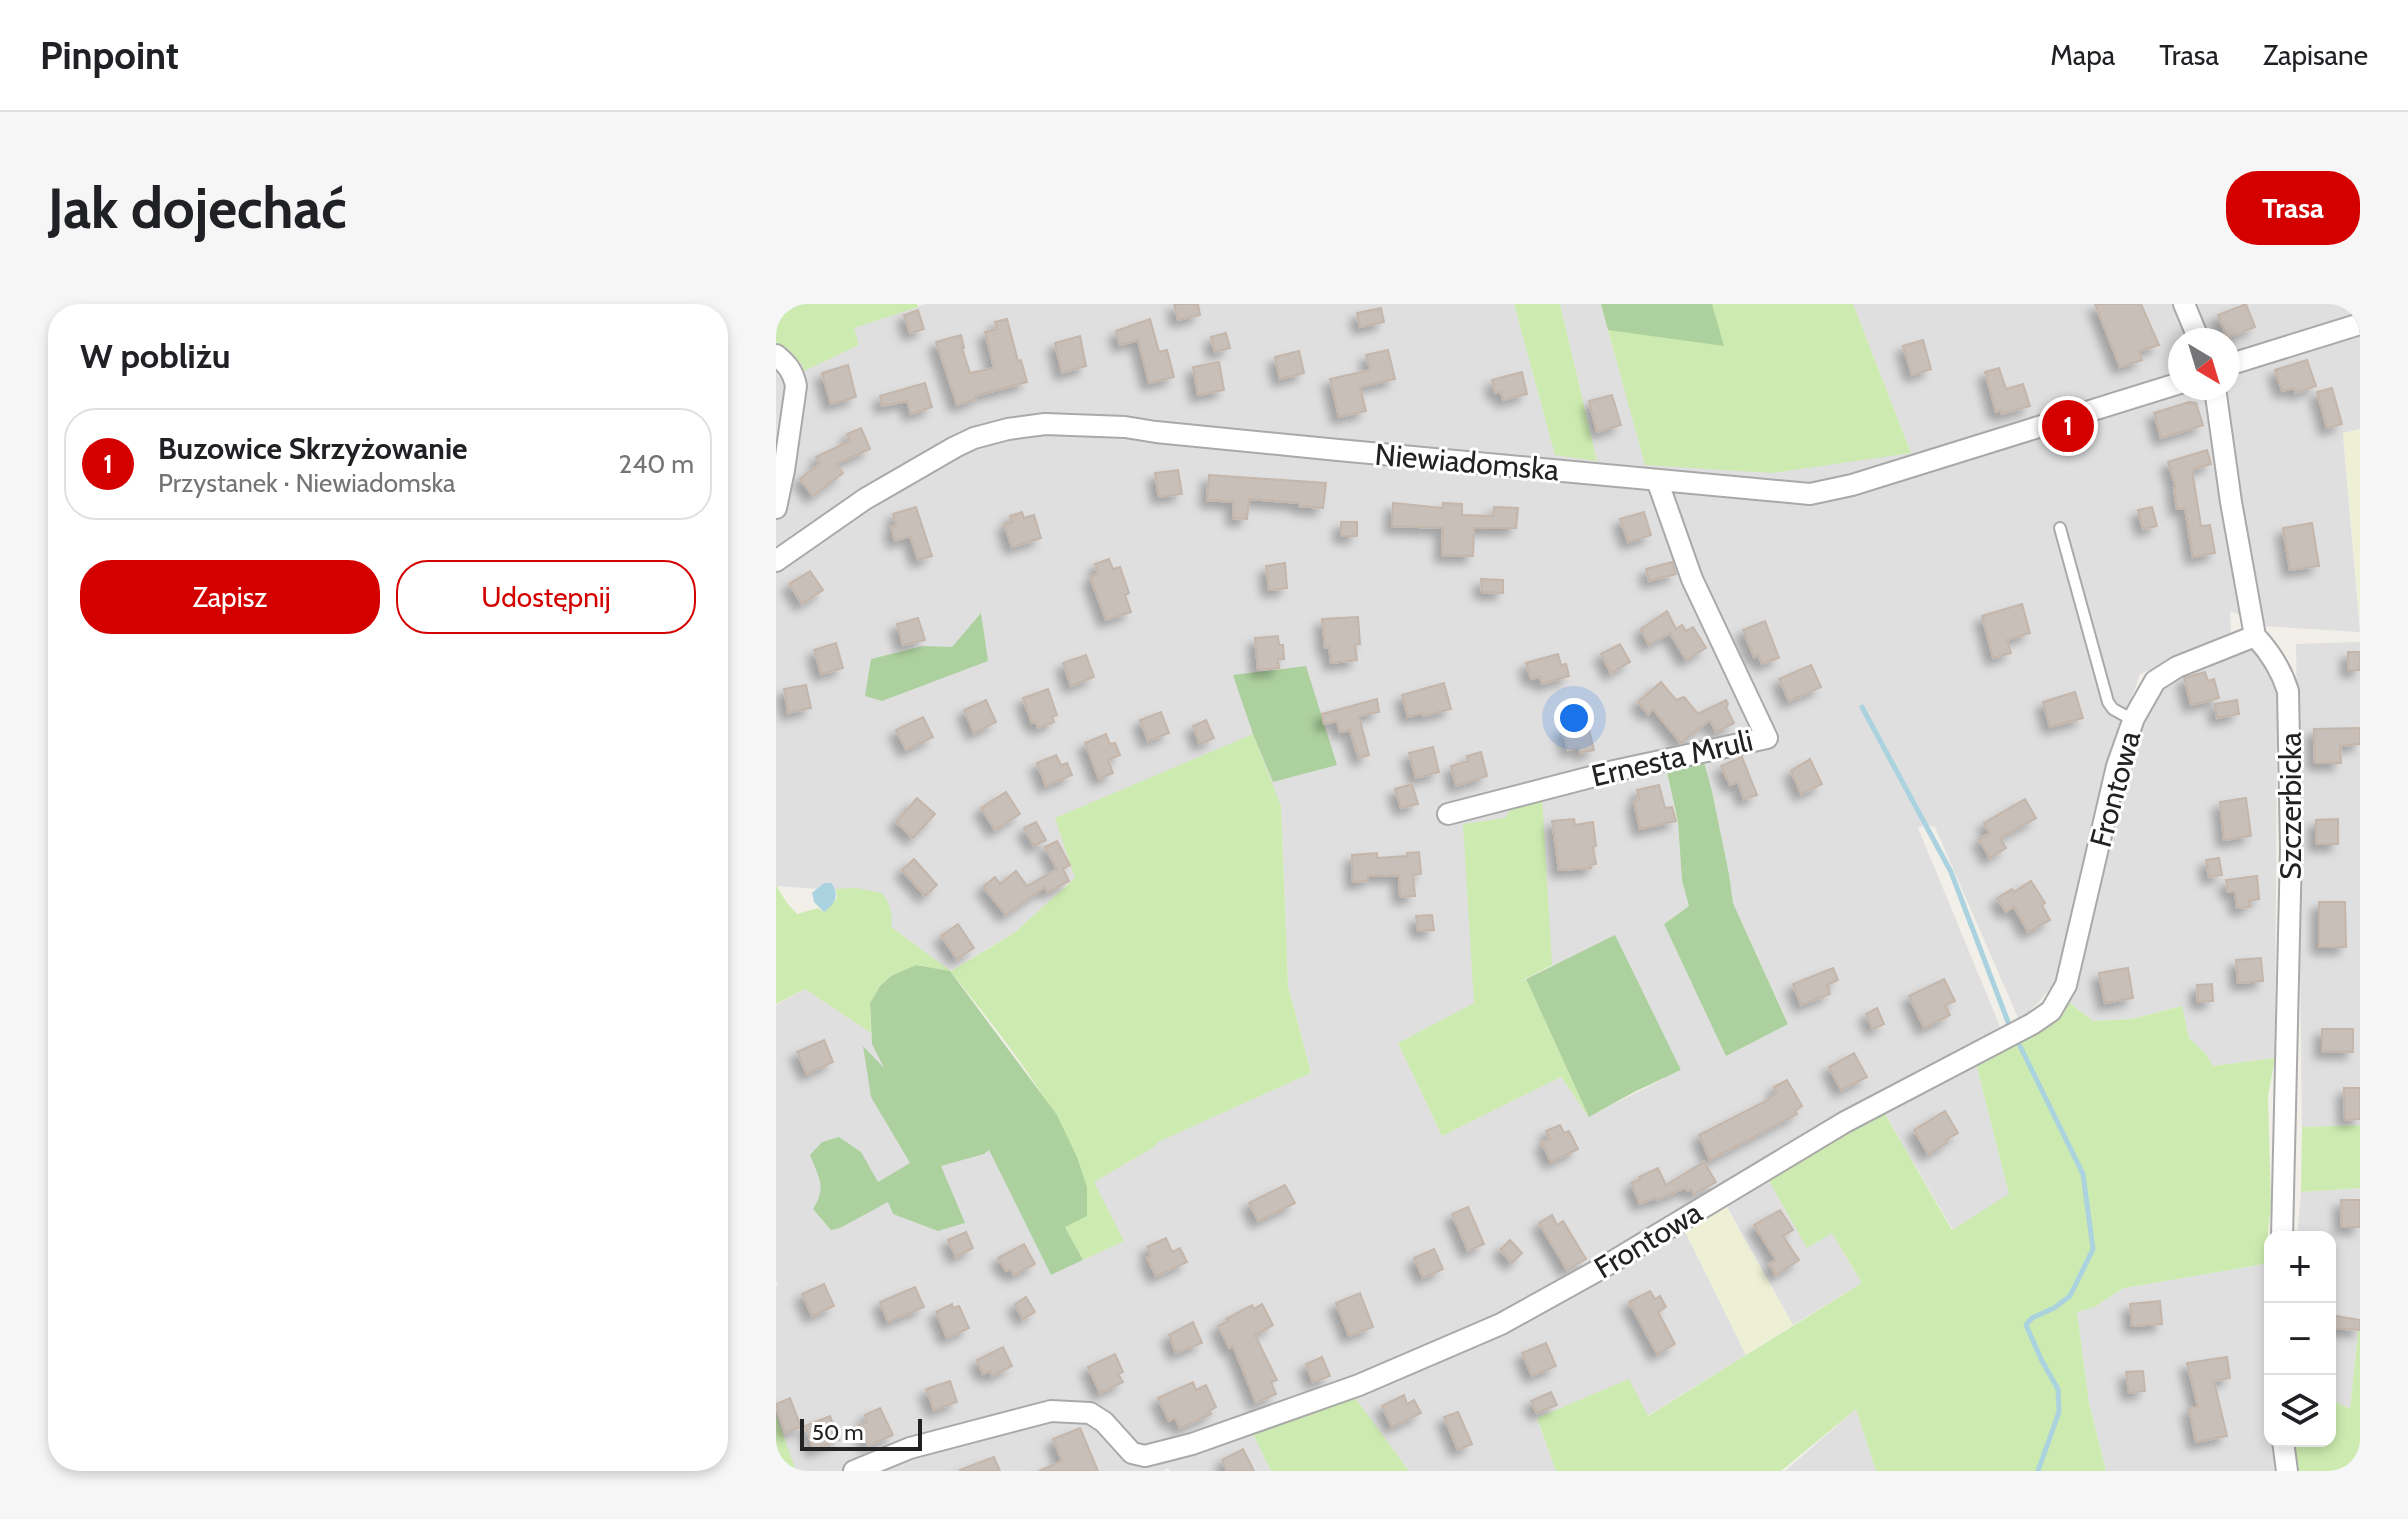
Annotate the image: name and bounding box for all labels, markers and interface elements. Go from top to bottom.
text: Pinpoint [40,32,179,79]
text: Mapa [2050,38,2115,72]
text: Trasa [2159,38,2219,72]
text: Zapisane [2263,38,2368,72]
button: Trasa [2226,171,2360,245]
text: Jak dojechać [48,174,347,242]
north arrow [2168,328,2240,400]
text: W pobliżu [80,335,231,377]
pin: 1 [2042,396,2094,456]
text: Buzowice Skrzyżowanie [158,430,468,467]
street label: Niewiadomska [1373,436,1561,489]
text: 1 [103,448,113,480]
text: 240 m [619,448,694,480]
text: Przystanek · Niewiadomska [158,467,456,499]
button: Zapisz [80,560,380,634]
button: Udostępnij [396,560,696,634]
your location [1554,698,1594,738]
street label: Ernesta Mruli [1588,721,1756,795]
street label: Frontowa [2082,726,2148,851]
street label: Szczerbicka [2272,732,2309,880]
street label: Frontowa [1588,1193,1709,1286]
map controls [2264,1231,2336,1447]
button: + [2264,1231,2336,1303]
button: − [2264,1303,2336,1375]
button: layers [2264,1375,2336,1447]
scale bar [800,1415,922,1451]
text: 50 m [812,1419,864,1446]

